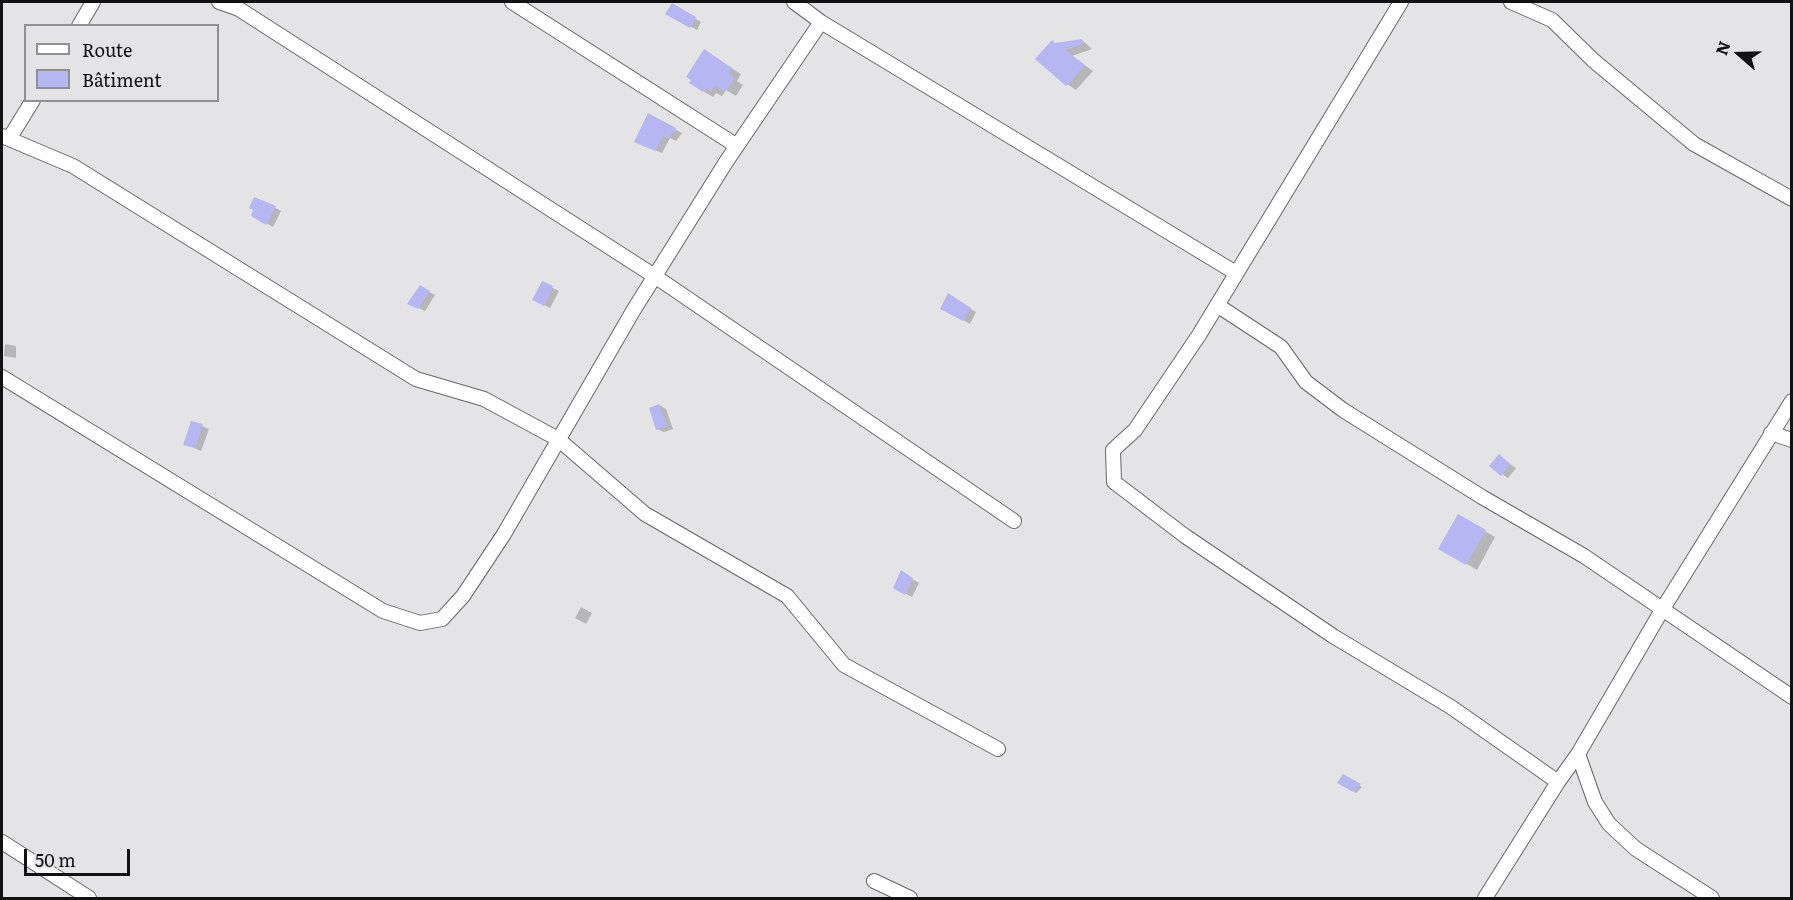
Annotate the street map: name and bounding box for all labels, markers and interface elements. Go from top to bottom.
legend [24,24,219,102]
north arrow [1709,24,1769,84]
text: Route [82,36,132,63]
text: N [1709,37,1736,58]
text: Bâtiment [82,66,161,93]
scale bar [27,837,134,875]
text: 50 m [35,846,76,873]

